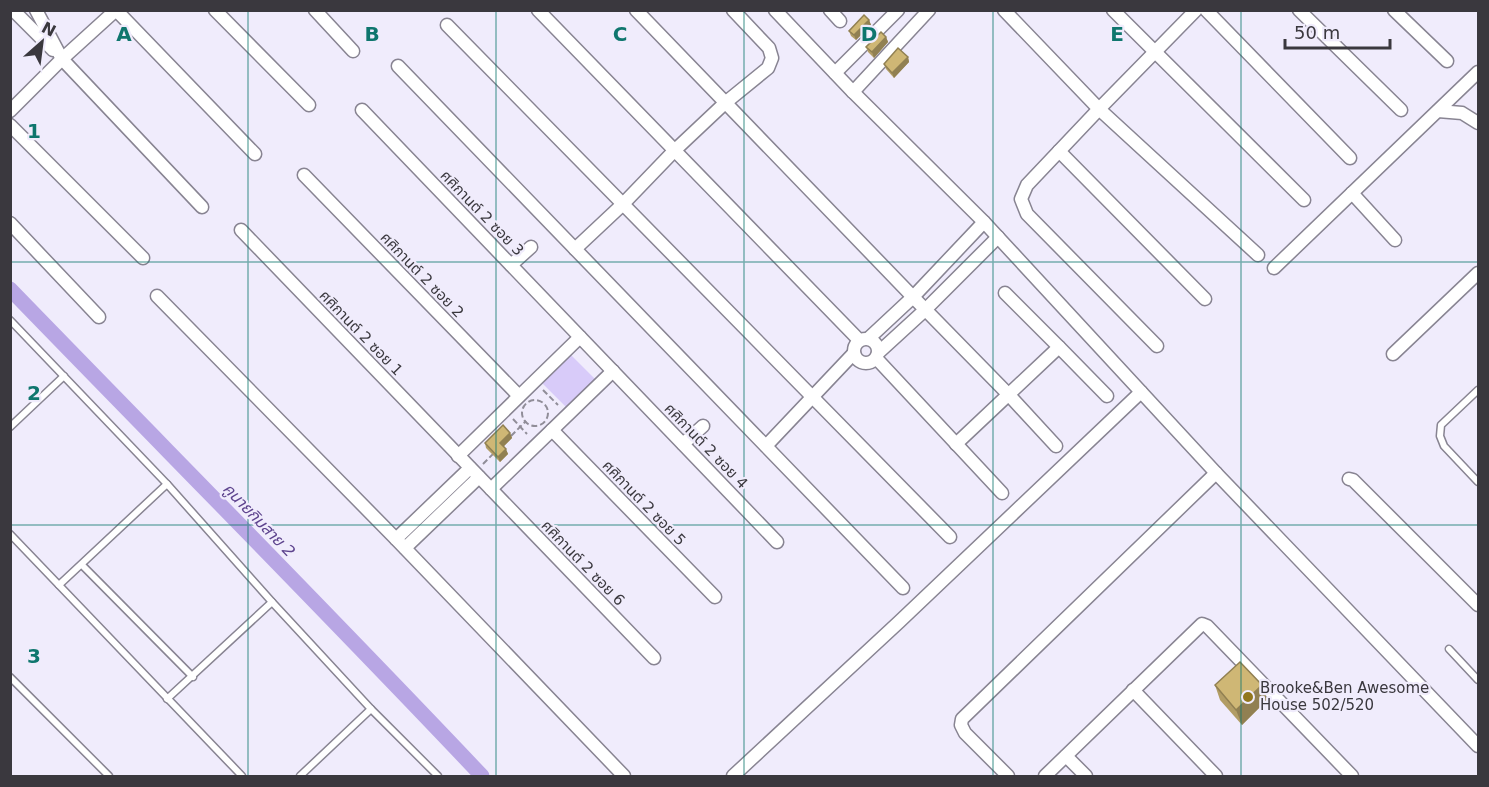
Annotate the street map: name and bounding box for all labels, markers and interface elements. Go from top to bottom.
north arrow [12,12,72,72]
scale bar [1285,12,1390,50]
text: N [38,18,59,41]
text: A [116,22,132,46]
text: B [364,22,380,46]
text: C [613,22,627,46]
text: D [861,22,877,46]
text: E [1110,22,1124,46]
text: 50 m [1294,22,1340,43]
text: 1 [27,119,41,143]
street label: ศศิกานต์ 2 ซอย 3 [437,166,527,260]
street label: ศศิกานต์ 2 ซอย 2 [377,228,467,322]
street label: ศศิกานต์ 2 ซอย 1 [316,286,406,380]
text: 2 [27,381,41,405]
street label: ศศิกานต์ 2 ซอย 4 [661,399,751,493]
street label: ศศิกานต์ 2 ซอย 5 [599,456,689,550]
water label: คูนายกิมสาย 2 [218,479,299,562]
street label: ศศิกานต์ 2 ซอย 6 [538,516,628,610]
text: 3 [27,644,41,668]
place label: Brooke&Ben Awesome House 502/520 [1260,679,1429,714]
marker: Brooke&Ben Awesome House 502/520 [1241,690,1255,704]

